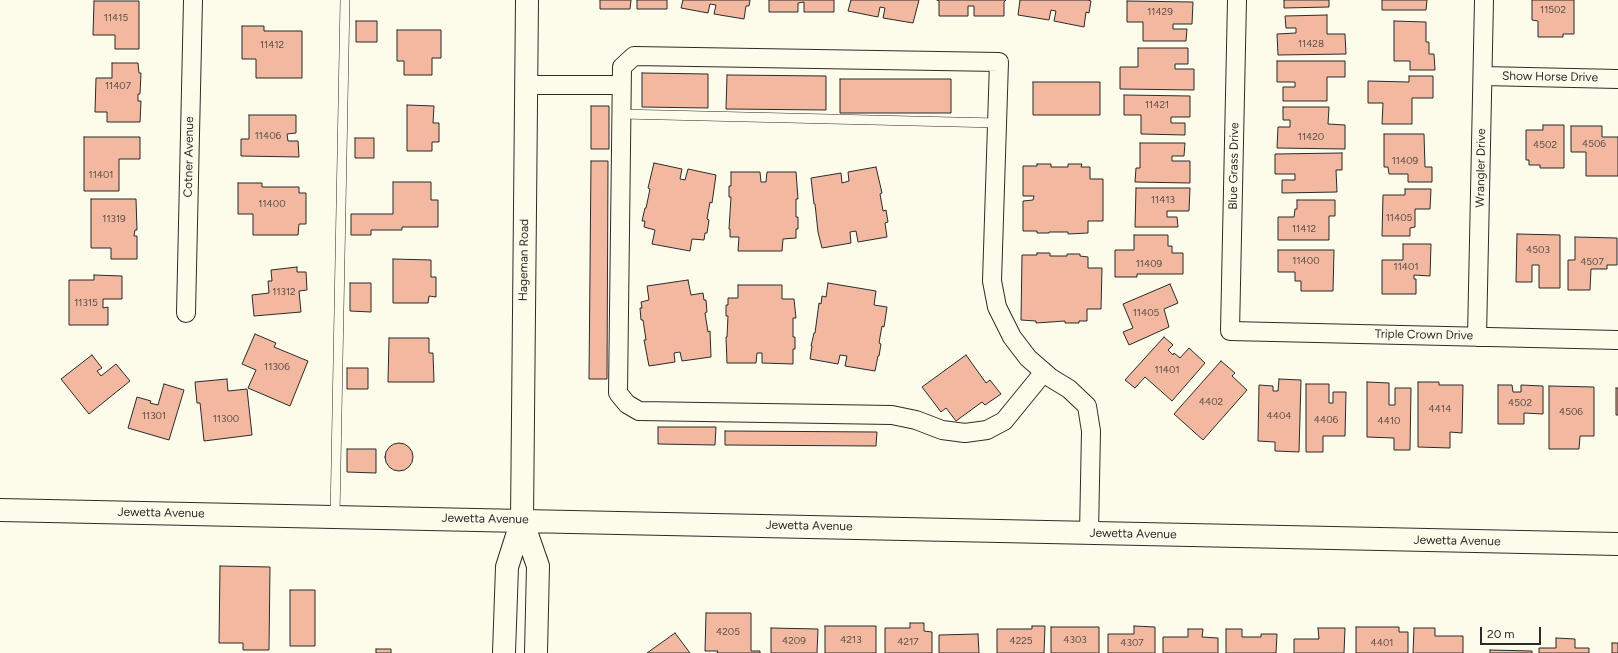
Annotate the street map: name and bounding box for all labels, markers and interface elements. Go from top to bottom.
house number: 11502 [1540,4,1566,16]
house number: 11429 [1147,6,1173,18]
house number: 11415 [104,12,128,24]
house number: 11428 [1298,38,1324,50]
house number: 11412 [260,39,284,51]
street label: Show Horse Drive [1502,69,1598,85]
house number: 11407 [105,80,131,92]
house number: 11421 [1145,99,1169,111]
street label: Cotner Avenue [181,116,197,198]
street label: Blue Grass Drive [1226,122,1242,210]
street label: Wrangler Drive [1473,128,1489,208]
house number: 11406 [255,130,281,142]
house number: 11420 [1298,131,1324,143]
house number: 4506 [1582,138,1606,150]
house number: 4502 [1533,139,1557,151]
house number: 11409 [1392,155,1418,167]
house number: 11401 [88,169,114,181]
house number: 11413 [1151,194,1175,206]
house number: 11400 [258,198,286,210]
house number: 11405 [1386,212,1412,224]
house number: 11319 [102,213,126,225]
street label: Hageman Road [516,219,532,301]
house number: 11412 [1292,223,1316,235]
house number: 4503 [1526,244,1550,256]
house number: 11400 [1292,255,1320,267]
house number: 4507 [1580,256,1604,268]
house number: 11409 [1136,258,1162,270]
house number: 11401 [1393,261,1419,273]
house number: 11312 [272,286,296,298]
house number: 11315 [74,297,98,309]
house number: 11405 [1133,307,1159,319]
street label: Triple Crown Drive [1375,327,1473,343]
house number: 11306 [264,361,290,373]
house number: 11401 [1154,364,1180,376]
house number: 4402 [1199,396,1223,408]
house number: 4502 [1508,397,1532,409]
house number: 4414 [1429,403,1451,415]
house number: 4506 [1559,406,1583,418]
house number: 11301 [142,410,166,422]
house number: 4404 [1266,410,1292,422]
house number: 11300 [213,413,239,425]
house number: 4406 [1314,414,1338,426]
house number: 4410 [1378,415,1400,427]
street label: Jewetta Avenue [117,505,205,521]
street label: Jewetta Avenue [441,511,529,527]
street label: Jewetta Avenue [765,518,853,534]
street label: Jewetta Avenue [1089,526,1177,542]
street label: Jewetta Avenue [1413,533,1501,549]
scale bar [1482,619,1543,645]
house number: 4205 [716,626,740,638]
text: 20 m [1487,627,1515,641]
house number: 4213 [840,634,862,646]
house number: 4303 [1063,634,1087,646]
house number: 4209 [782,635,806,647]
house number: 4225 [1009,635,1033,647]
house number: 4217 [897,636,919,648]
house number: 4307 [1120,637,1144,649]
house number: 4401 [1371,637,1393,649]

